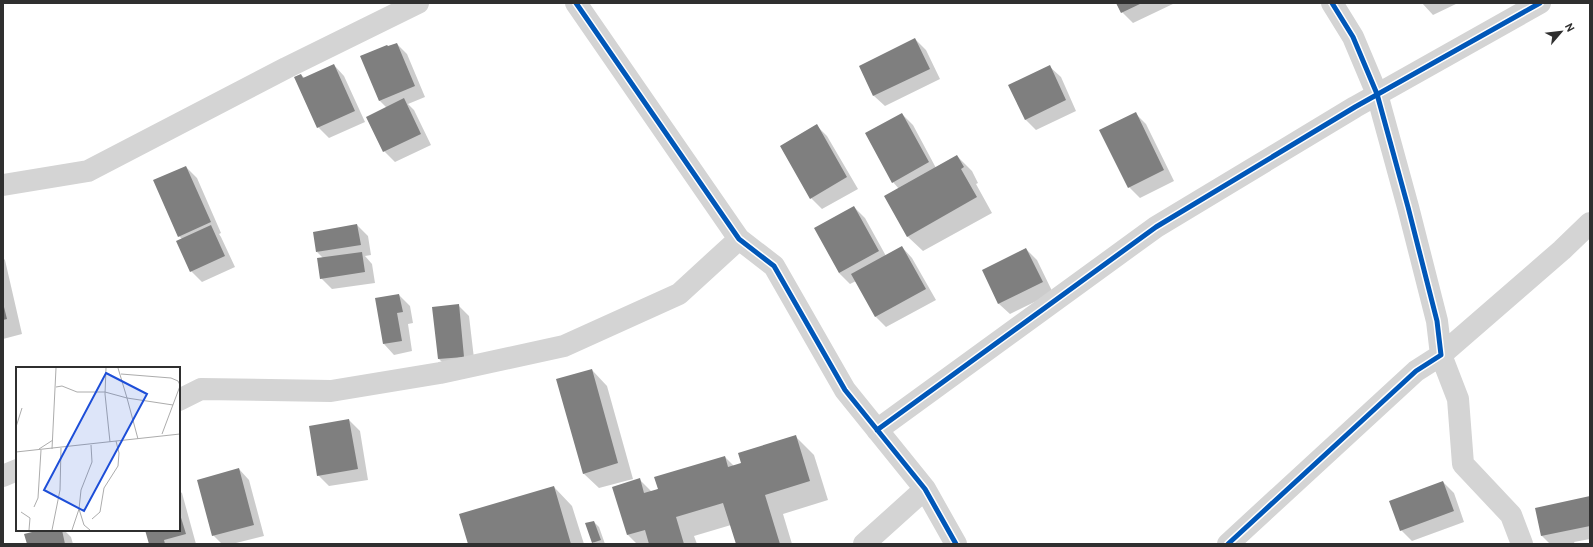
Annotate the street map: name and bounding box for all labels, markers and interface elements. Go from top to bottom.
north arrow [1541,12,1581,52]
text: N [1561,21,1577,35]
inset map [16,367,180,531]

